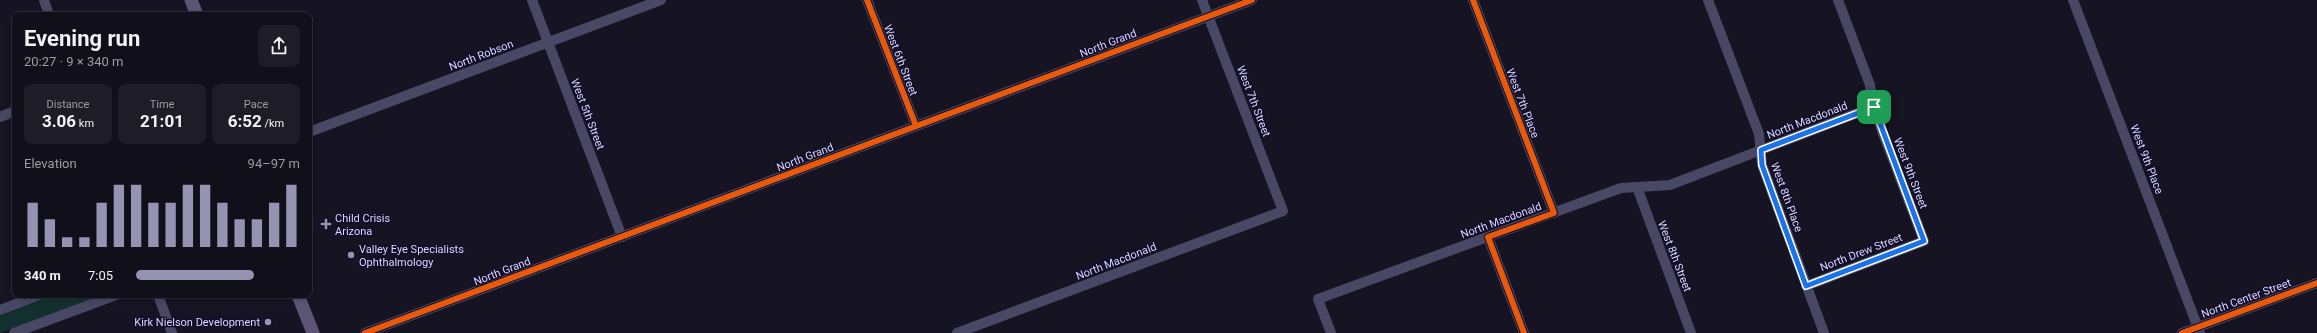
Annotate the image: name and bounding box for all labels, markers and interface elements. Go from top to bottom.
street label: West 6th Street [881,23,920,98]
button: share [258,25,300,67]
text: Evening run [24,26,140,51]
street label: North Grand [1078,27,1138,60]
street label: North Robson [447,37,515,74]
text: 20:27 · 9 × 340 m [24,54,123,69]
street label: West 7th Street [1234,64,1273,139]
street label: West 7th Place [1503,67,1542,140]
street label: West 5th Street [568,77,607,152]
pin [1857,90,1891,124]
icon: arrive [1863,96,1885,118]
text: Distance [47,98,89,111]
text: Time [150,98,174,111]
text: Pace [244,98,268,111]
street label: North Macdonald [1765,99,1849,142]
text: 3.06 [42,111,76,131]
text: 21:01 [140,111,184,131]
text: 6:52 [228,111,262,131]
text: km [76,117,94,130]
text: /km [262,117,284,130]
street label: West 9th Place [2127,123,2166,196]
street label: West 9th Street [1891,136,1930,211]
street label: North Grand [775,141,835,174]
text: Elevation [24,156,77,171]
text: 94–97 m [248,156,300,171]
street label: West 8th Place [1768,161,1805,234]
street label: North Macdonald [1459,200,1543,241]
place label: Child Crisis Arizona [335,212,390,238]
marker: Child Crisis Arizona [320,218,332,230]
street label: West 8th Street [1655,219,1694,294]
street label: North Drew Street [1818,231,1905,274]
street label: North Macdonald [1074,240,1158,283]
place label: Valley Eye Specialists Ophthalmology [359,243,464,269]
marker: Valley Eye Specialists Ophthalmology [346,250,356,260]
street label: North Grand [472,255,532,288]
text: 340 m [24,268,61,283]
text: 7:05 [88,268,113,283]
street label: North Center Street [2200,276,2293,321]
place label: Kirk Nielson Development [134,316,260,329]
marker: Kirk Nielson Development [263,317,273,327]

